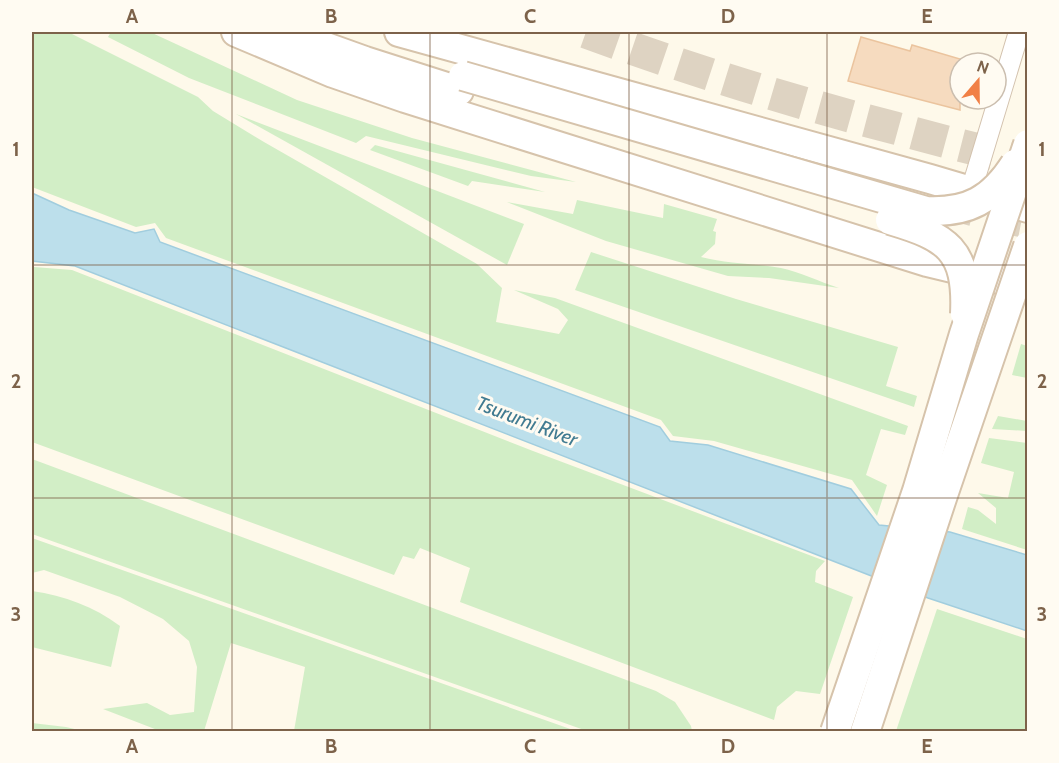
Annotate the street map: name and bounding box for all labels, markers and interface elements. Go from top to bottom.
text: A [126,4,139,28]
text: B [325,4,337,28]
text: C [524,4,536,28]
text: D [721,4,735,28]
text: E [921,4,933,28]
north arrow [948,51,1008,111]
text: N [974,57,992,78]
text: 1 [12,137,20,161]
text: 1 [1038,137,1046,161]
text: 2 [11,369,21,393]
text: 2 [1037,369,1047,393]
water label: Tsurumi River [473,391,582,452]
text: 3 [11,602,21,626]
text: 3 [1037,602,1047,626]
text: A [126,734,139,758]
text: B [325,734,337,758]
text: C [524,734,536,758]
text: D [721,734,735,758]
text: E [921,734,933,758]

